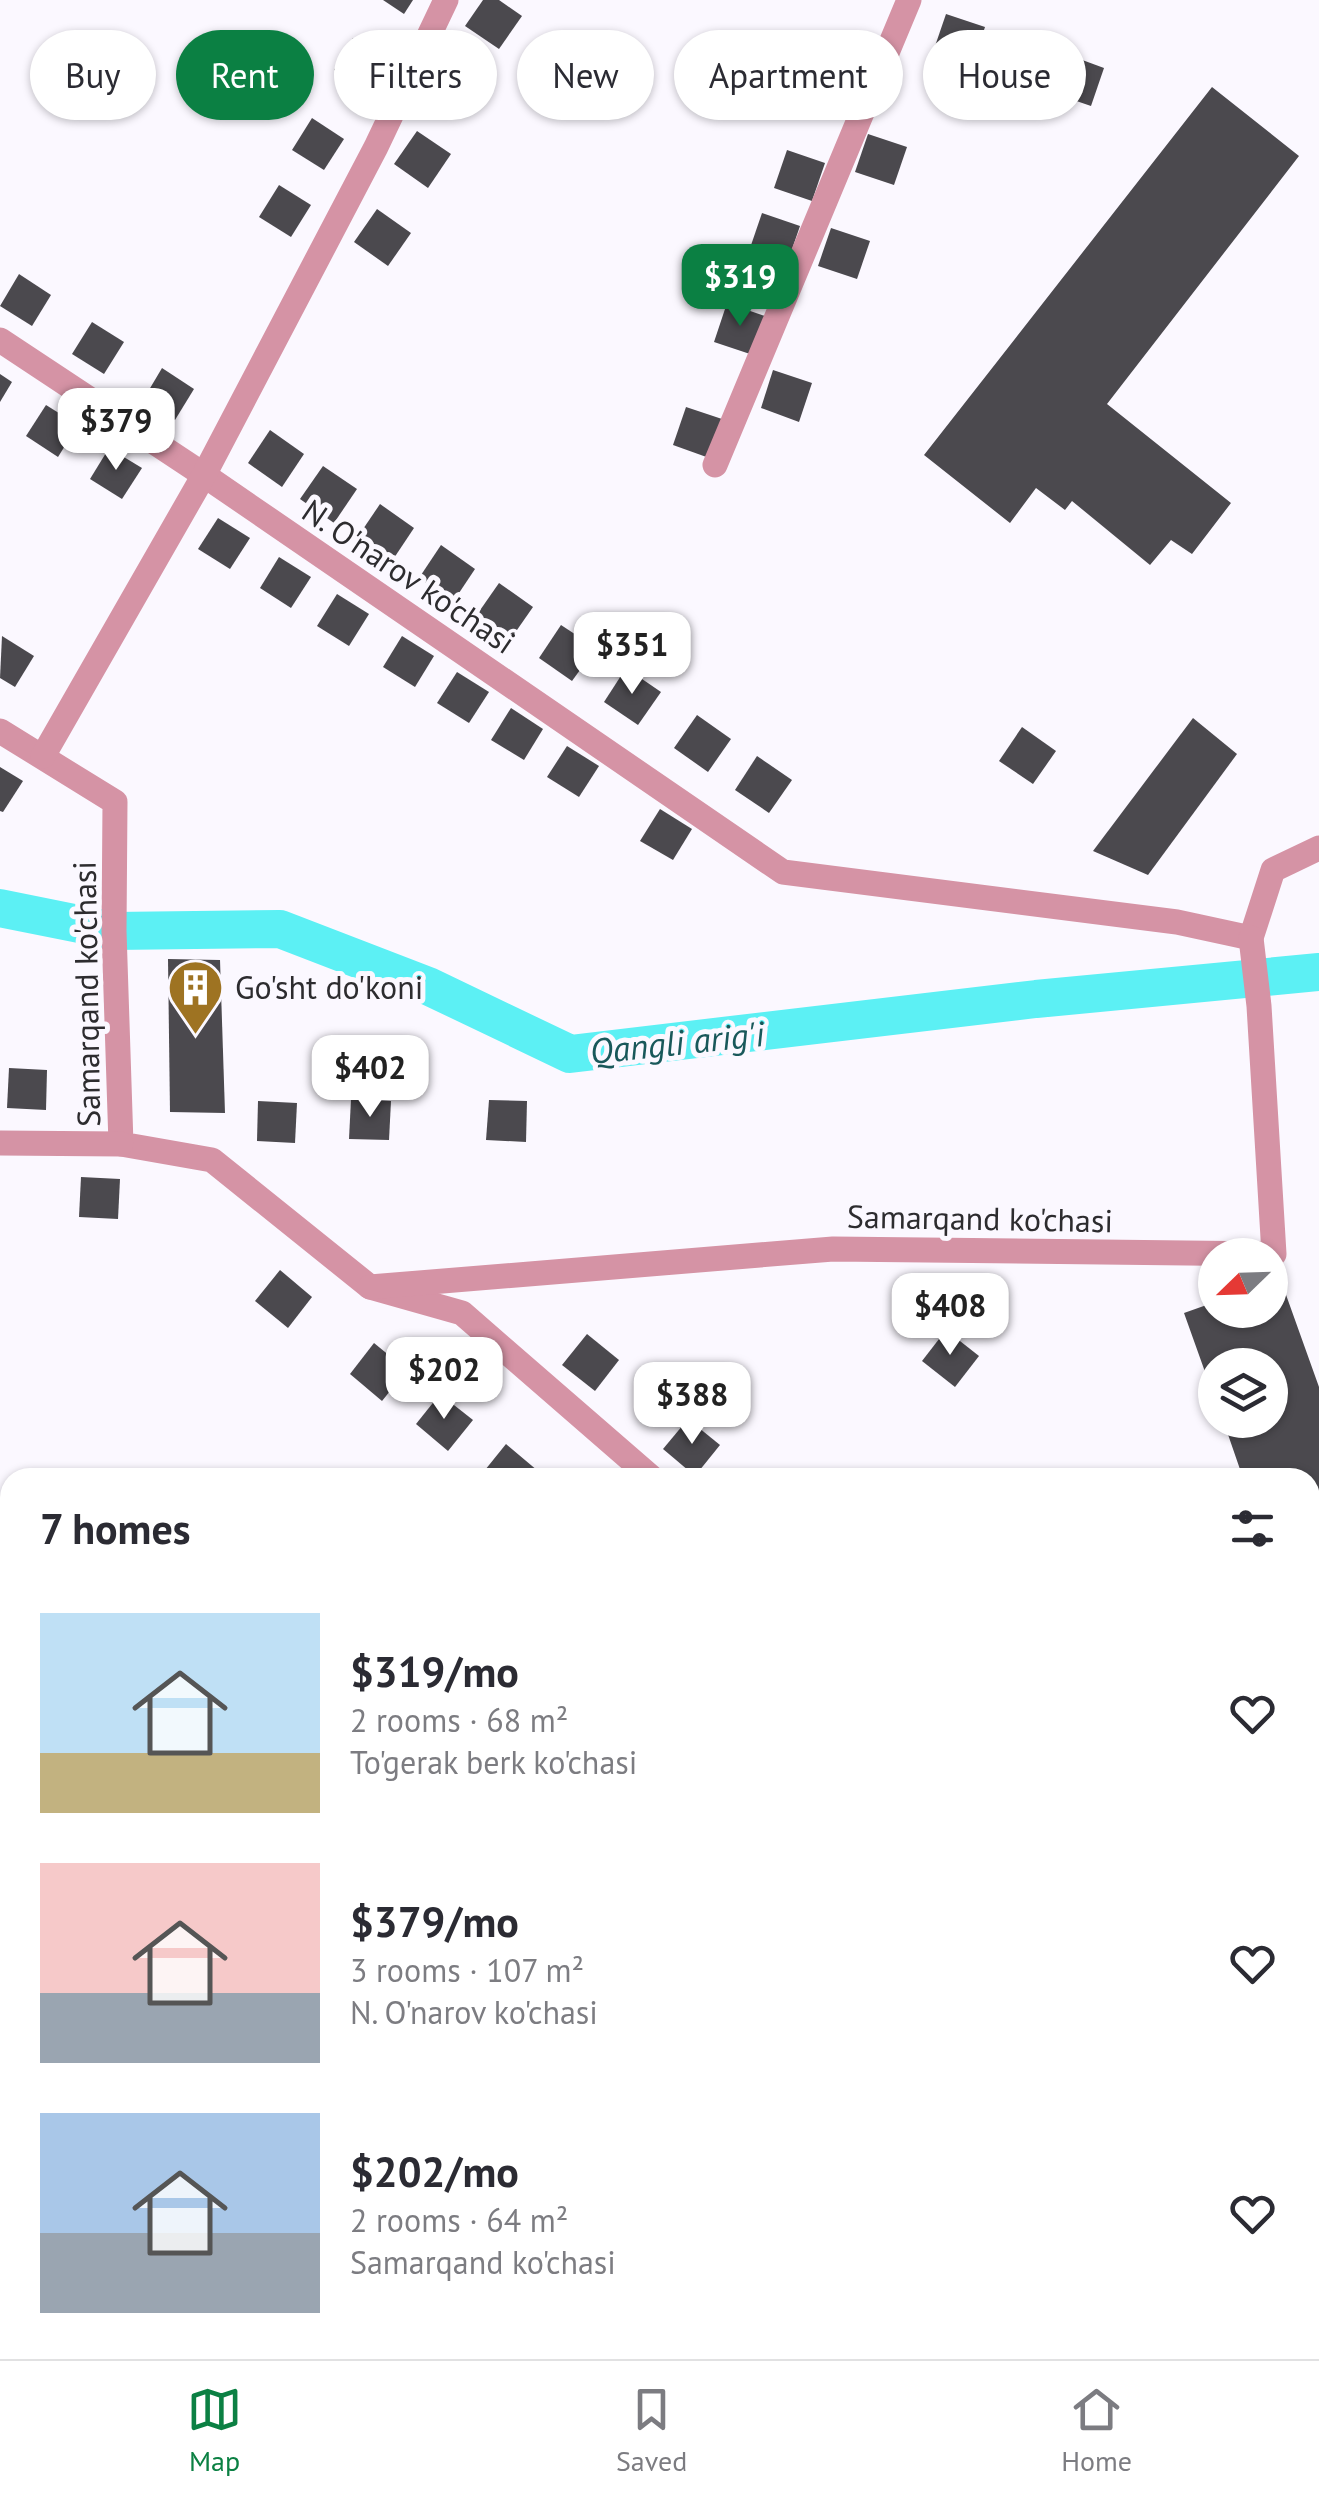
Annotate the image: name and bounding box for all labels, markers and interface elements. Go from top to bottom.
chip: Buy [30,30,156,120]
chip: Rent [176,30,314,120]
chip: Filters [334,30,497,120]
chip: New [517,30,654,120]
chip: Apartment [674,30,903,120]
chip: House [923,30,1086,120]
pin: $319 [681,244,799,329]
text: $319 [704,255,776,297]
pin: $379 [57,388,175,473]
text: $379 [80,399,152,441]
street label: N. O'narov ko'chasi [295,489,523,663]
pin: $351 [573,612,691,697]
text: $351 [596,623,668,665]
street label: Samarqand ko'chasi [63,861,109,1127]
building icon: Go'sht do'koni [166,957,226,1036]
place label: Go'sht do'koni [235,966,423,1008]
water label: Qangli arig'i [588,1010,767,1074]
pin: $402 [311,1035,429,1120]
text: $402 [334,1046,406,1088]
street label: Samarqand ko'chasi [847,1195,1113,1241]
north arrow [1198,1238,1288,1328]
map controls [1198,1238,1288,1438]
pin: $408 [891,1273,1009,1358]
text: $408 [914,1284,986,1326]
pin: $202 [385,1337,503,1422]
text: $202 [408,1348,480,1390]
button: layers [1198,1348,1288,1438]
pin: $388 [633,1362,751,1447]
text: $388 [656,1373,728,1415]
text: 7 homes [40,1501,191,1556]
icon: filters [1225,1501,1280,1556]
text: $319/mo [350,1644,519,1699]
icon: home [120,1653,240,1773]
icon: heart [1225,1686,1280,1741]
text: 2 rooms · 68 m² [350,1699,568,1741]
text: To'gerak berk ko'chasi [350,1741,637,1783]
text: $379/mo [350,1894,519,1949]
icon: home [120,1903,240,2023]
icon: heart [1225,1936,1280,1991]
text: 3 rooms · 107 m² [350,1949,584,1991]
text: N. O'narov ko'chasi [350,1991,598,2033]
text: $202/mo [350,2144,519,2199]
icon: home [120,2153,240,2273]
icon: heart [1225,2186,1280,2241]
text: 2 rooms · 64 m² [350,2199,568,2241]
text: Samarqand ko'chasi [350,2241,616,2283]
tab: Map [187,2382,242,2479]
tab: Saved [616,2382,687,2479]
tab: Home [1061,2382,1132,2479]

